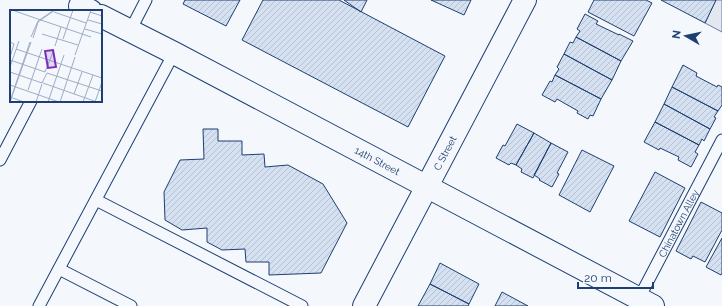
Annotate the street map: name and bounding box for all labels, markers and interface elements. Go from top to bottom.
inset map [10,10,102,102]
north arrow [666,16,706,56]
text: N [670,29,684,40]
street label: C Street [431,133,458,172]
street label: 14th Street [353,144,402,177]
street label: Chinatown Alley [656,187,701,259]
scale bar [578,264,653,290]
text: 20 m [584,271,612,285]

